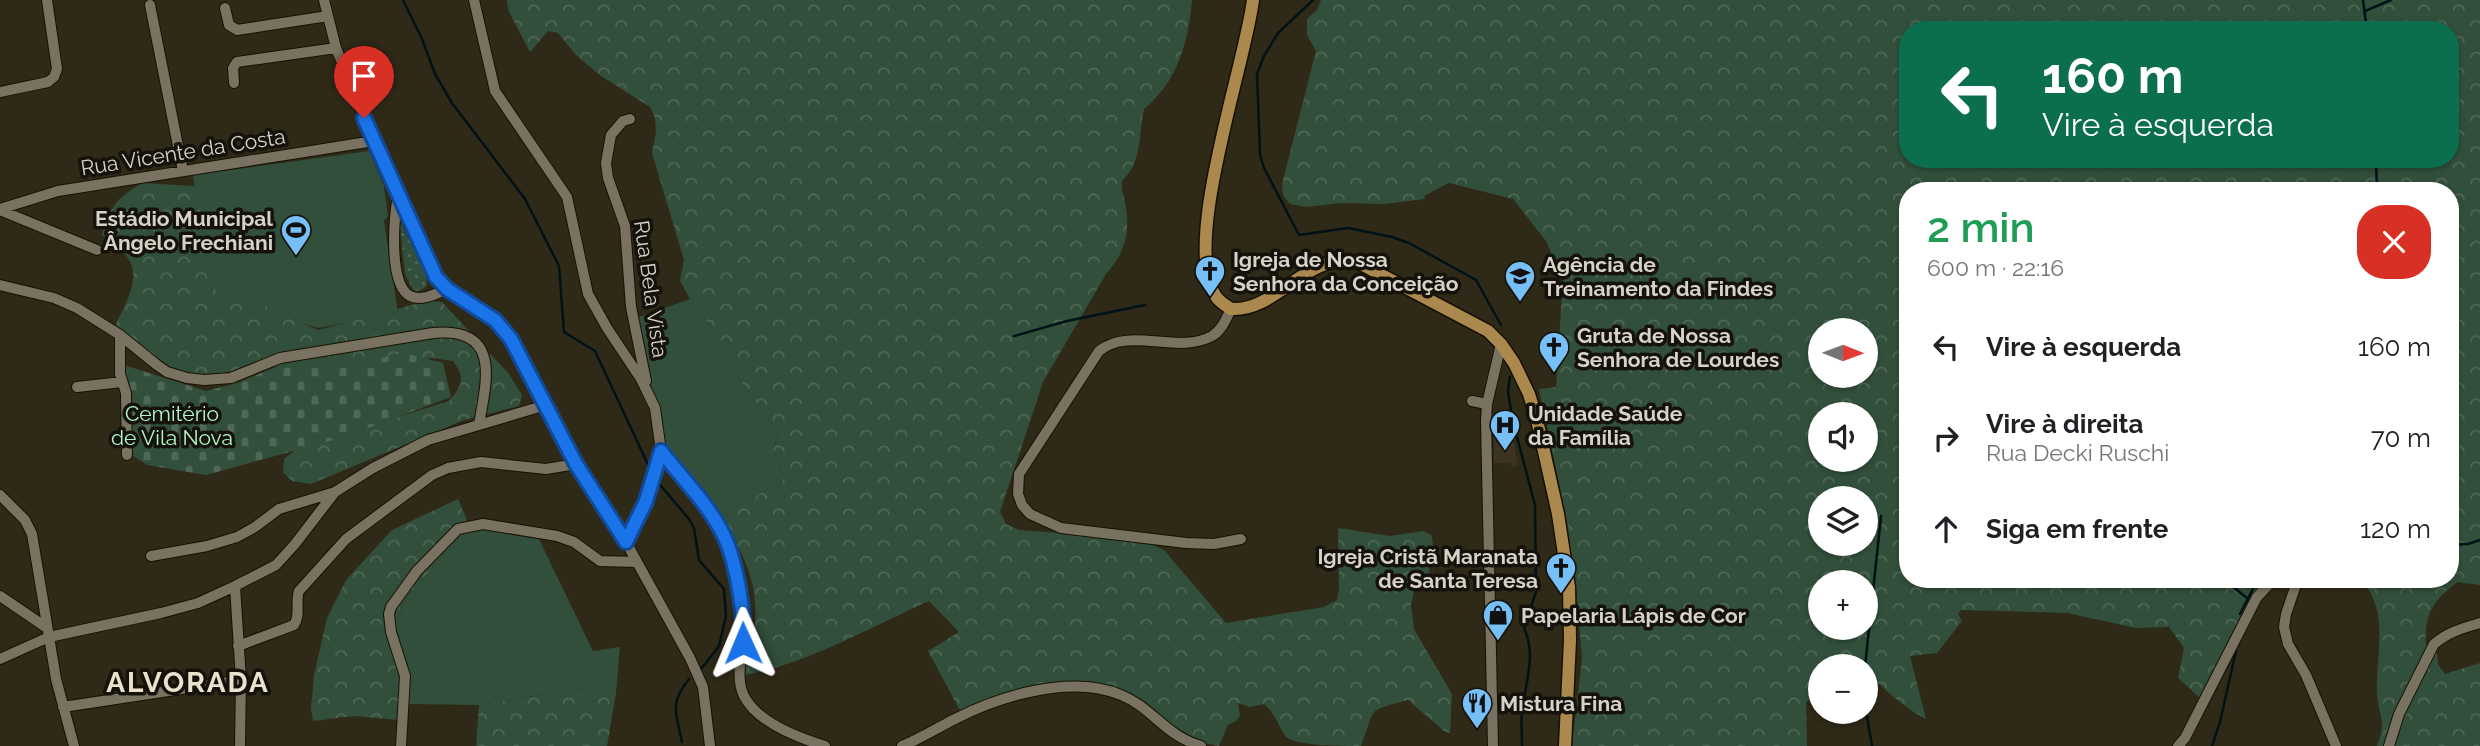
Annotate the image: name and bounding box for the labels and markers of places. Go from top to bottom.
pin [334,46,394,118]
place label: Estádio Municipal Ângelo Frechiani [95,206,273,255]
sports icon: Estádio Municipal Ângelo Frechiani [279,213,313,257]
place label: Igreja de Nossa Senhora da Conceição [1233,247,1459,296]
place label: Agência de Treinamento da Findes [1543,252,1773,301]
church icon: Igreja de Nossa Senhora da Conceição [1193,254,1227,298]
school or university icon: Agência de Treinamento da Findes [1503,259,1537,303]
place label: Gruta de Nossa Senhora de Lourdes [1577,323,1779,372]
church icon: Gruta de Nossa Senhora de Lourdes [1537,330,1571,374]
place label: Unidade Saúde da Família [1528,401,1683,450]
hospital icon: Unidade Saúde da Família [1488,408,1522,452]
place label: Igreja Cristã Maranata de Santa Teresa [1317,544,1538,593]
church icon: Igreja Cristã Maranata de Santa Teresa [1544,551,1578,595]
shop icon: Papelaria Lápis de Cor [1481,598,1515,642]
place label: Papelaria Lápis de Cor [1521,603,1746,628]
restaurant icon: Mistura Fina [1460,686,1494,730]
place label: Mistura Fina [1500,691,1622,716]

